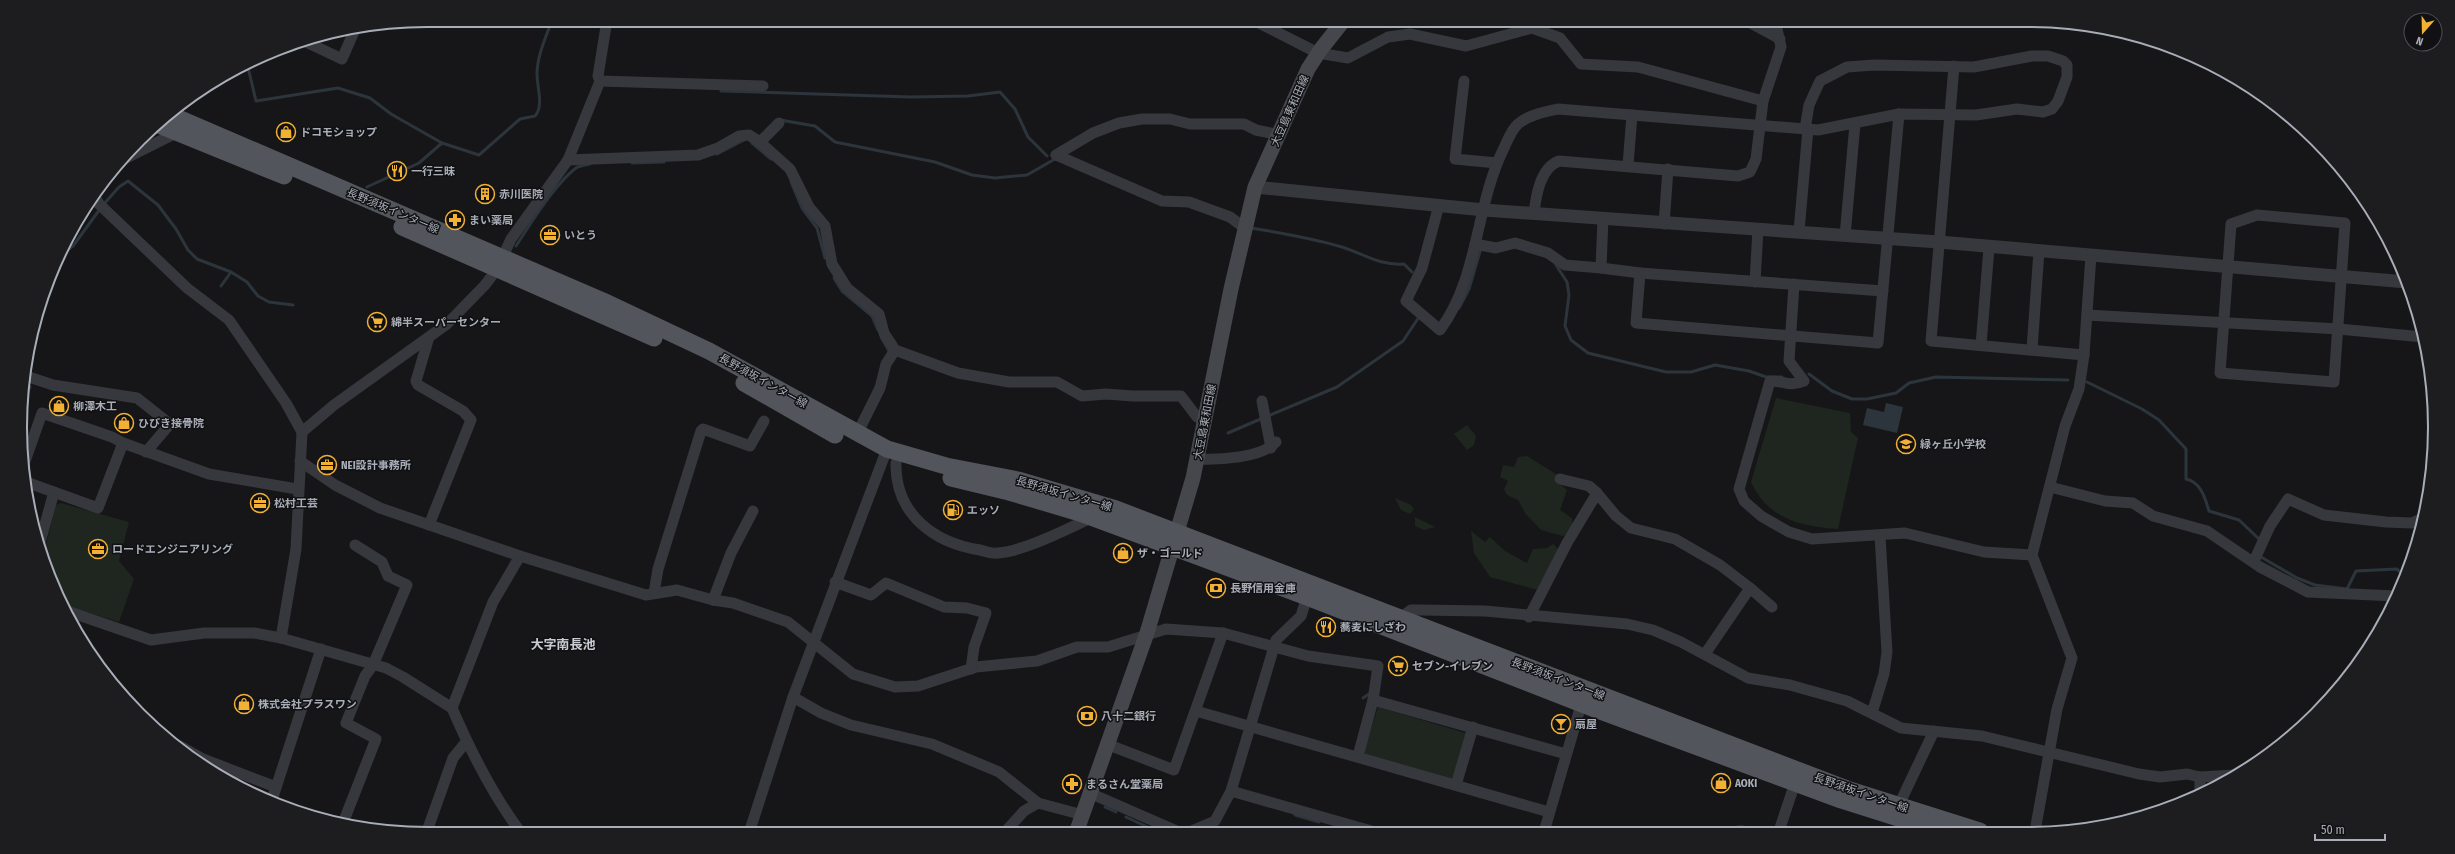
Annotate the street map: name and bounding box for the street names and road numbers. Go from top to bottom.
street label: 大豆島東和田線 [1268,73,1312,149]
street label: 長野須坂インター線 [345,186,441,236]
street label: 長野須坂インター線 [717,351,809,411]
street label: 大豆島東和田線 [1191,383,1219,461]
street label: 長野須坂インター線 [1015,474,1113,514]
street label: 長野須坂インター線 [1509,655,1607,703]
street label: 長野須坂インター線 [1812,771,1910,815]

